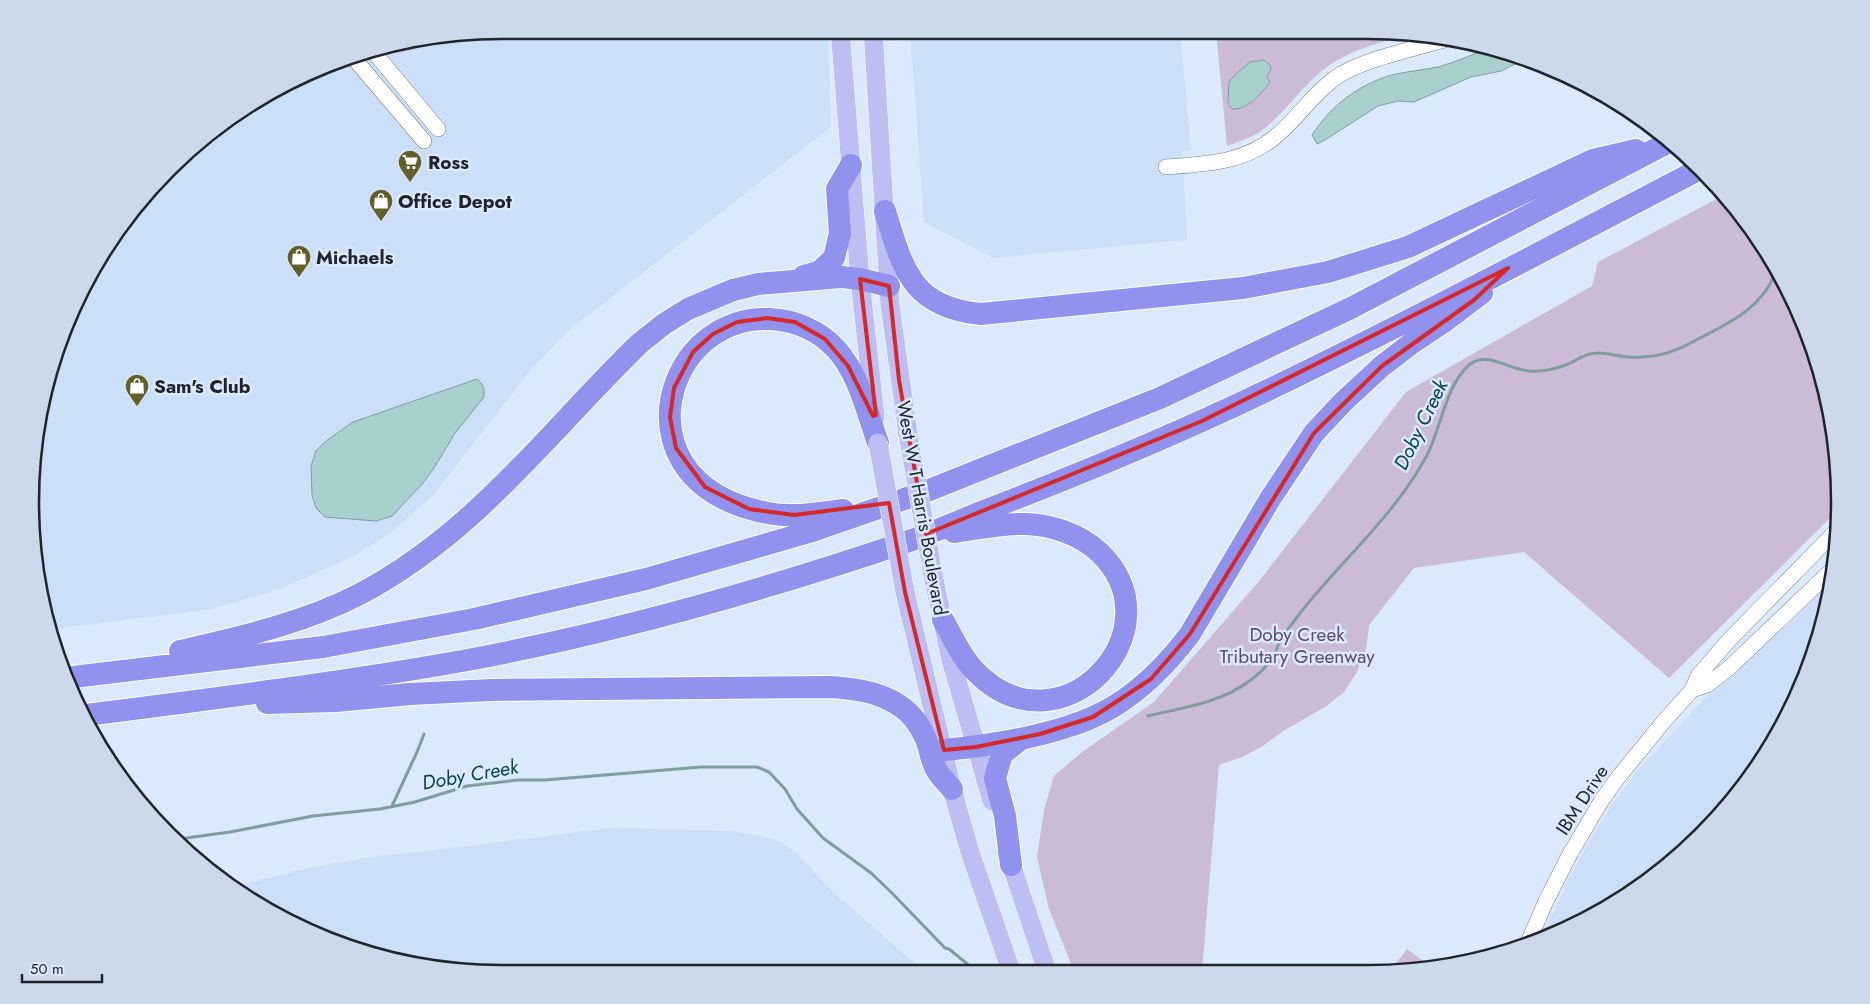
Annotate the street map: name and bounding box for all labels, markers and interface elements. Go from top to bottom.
supermarket icon: Ross [397,149,423,183]
place label: Ross [428,149,469,176]
shop icon: Office Depot [368,188,394,222]
place label: Office Depot [398,188,512,215]
shop icon: Michaels [286,244,312,278]
place label: Michaels [316,244,394,271]
shop icon: Sam's Club [124,373,150,407]
place label: Sam's Club [154,373,251,400]
water label: Doby Creek [1387,374,1456,475]
street label: West W T Harris Boulevard [890,398,954,618]
park label: Doby Creek Tributary Greenway [1219,621,1375,670]
water label: Doby Creek [420,752,522,798]
street label: IBM Drive [1549,760,1615,840]
scale bar [22,952,102,984]
text: 50 m [30,958,64,980]

